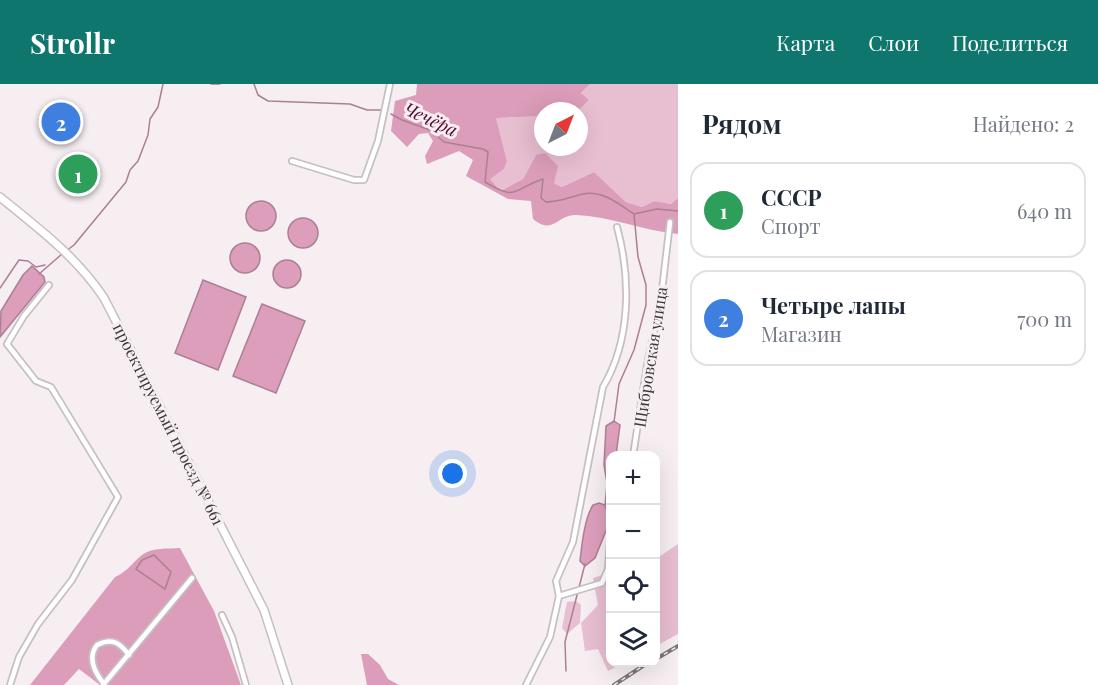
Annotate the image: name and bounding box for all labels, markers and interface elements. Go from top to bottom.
text: Strollr [30,24,115,61]
text: Карта [776,28,835,56]
text: Слои [868,28,919,56]
text: Поделиться [952,28,1068,56]
water label: Чечёра [400,96,462,142]
pin: 2 [42,99,80,144]
north arrow [534,102,588,156]
text: Рядом [702,106,781,141]
text: Найдено: 2 [973,110,1074,137]
pin: 1 [58,152,98,196]
text: СССР [761,182,822,212]
text: 1 [720,197,727,224]
text: 640 m [1017,197,1072,224]
text: Спорт [761,212,821,239]
street label: Щибровская улица [629,285,671,429]
text: Четыре лапы [761,290,906,320]
text: 2 [718,305,729,332]
text: 700 m [1017,305,1072,332]
street label: проектируемый проезд № 661 [109,319,229,529]
text: Магазин [761,320,842,347]
map controls [606,451,660,667]
button: + [606,451,660,505]
your location [438,459,467,488]
button: − [606,505,660,559]
button: locate [606,559,660,613]
button: layers [606,613,660,667]

